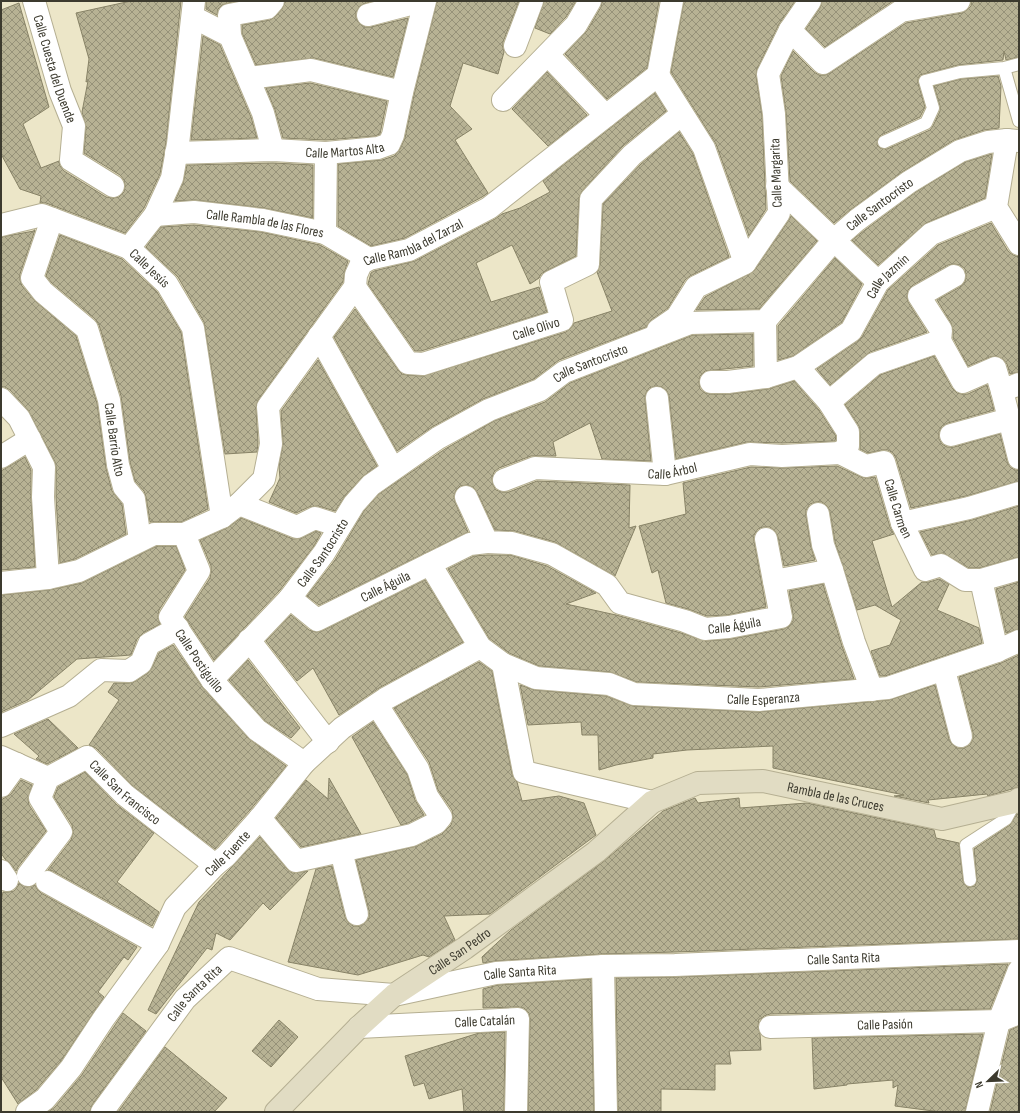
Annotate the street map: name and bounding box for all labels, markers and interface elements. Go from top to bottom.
street label: Calle Cuesta del Duende [30,13,80,125]
street label: Calle Martos Alta [305,138,386,162]
street label: Calle Margarita [766,138,786,208]
street label: Calle Santocristo [842,173,916,234]
street label: Calle Rambla de las Flores [205,205,325,241]
street label: Calle Rambla del Zarzal [360,215,466,269]
street label: Calle Jesús [126,245,174,291]
street label: Calle Jazmín [862,250,912,301]
street label: Calle Olivo [510,313,562,344]
street label: Calle Santocristo [549,340,630,386]
street label: Calle Barrio Alto [101,402,129,479]
street label: Calle Árbol [647,458,698,482]
street label: Calle Carmen [881,477,917,541]
street label: Calle Santocristo [293,515,352,590]
street label: Calle Águila [358,567,413,606]
street label: Calle Águila [707,613,762,637]
street label: Calle Postiguillo [172,625,228,696]
street label: Calle Esperanza [727,688,800,709]
street label: Calle San Francisco [86,756,164,828]
street label: Rambla de las Cruces [786,778,886,815]
street label: Calle Fuente [201,827,254,879]
street label: Calle San Pedro [425,924,494,978]
street label: Calle Santa Rita [807,948,880,968]
street label: Calle Santa Rita [163,961,225,1025]
street label: Calle Santa Rita [482,961,557,984]
street label: Calle Catalán [454,1011,516,1031]
street label: Calle Pasión [857,1015,913,1033]
north arrow [968,1061,1008,1101]
text: N [972,1079,986,1090]

